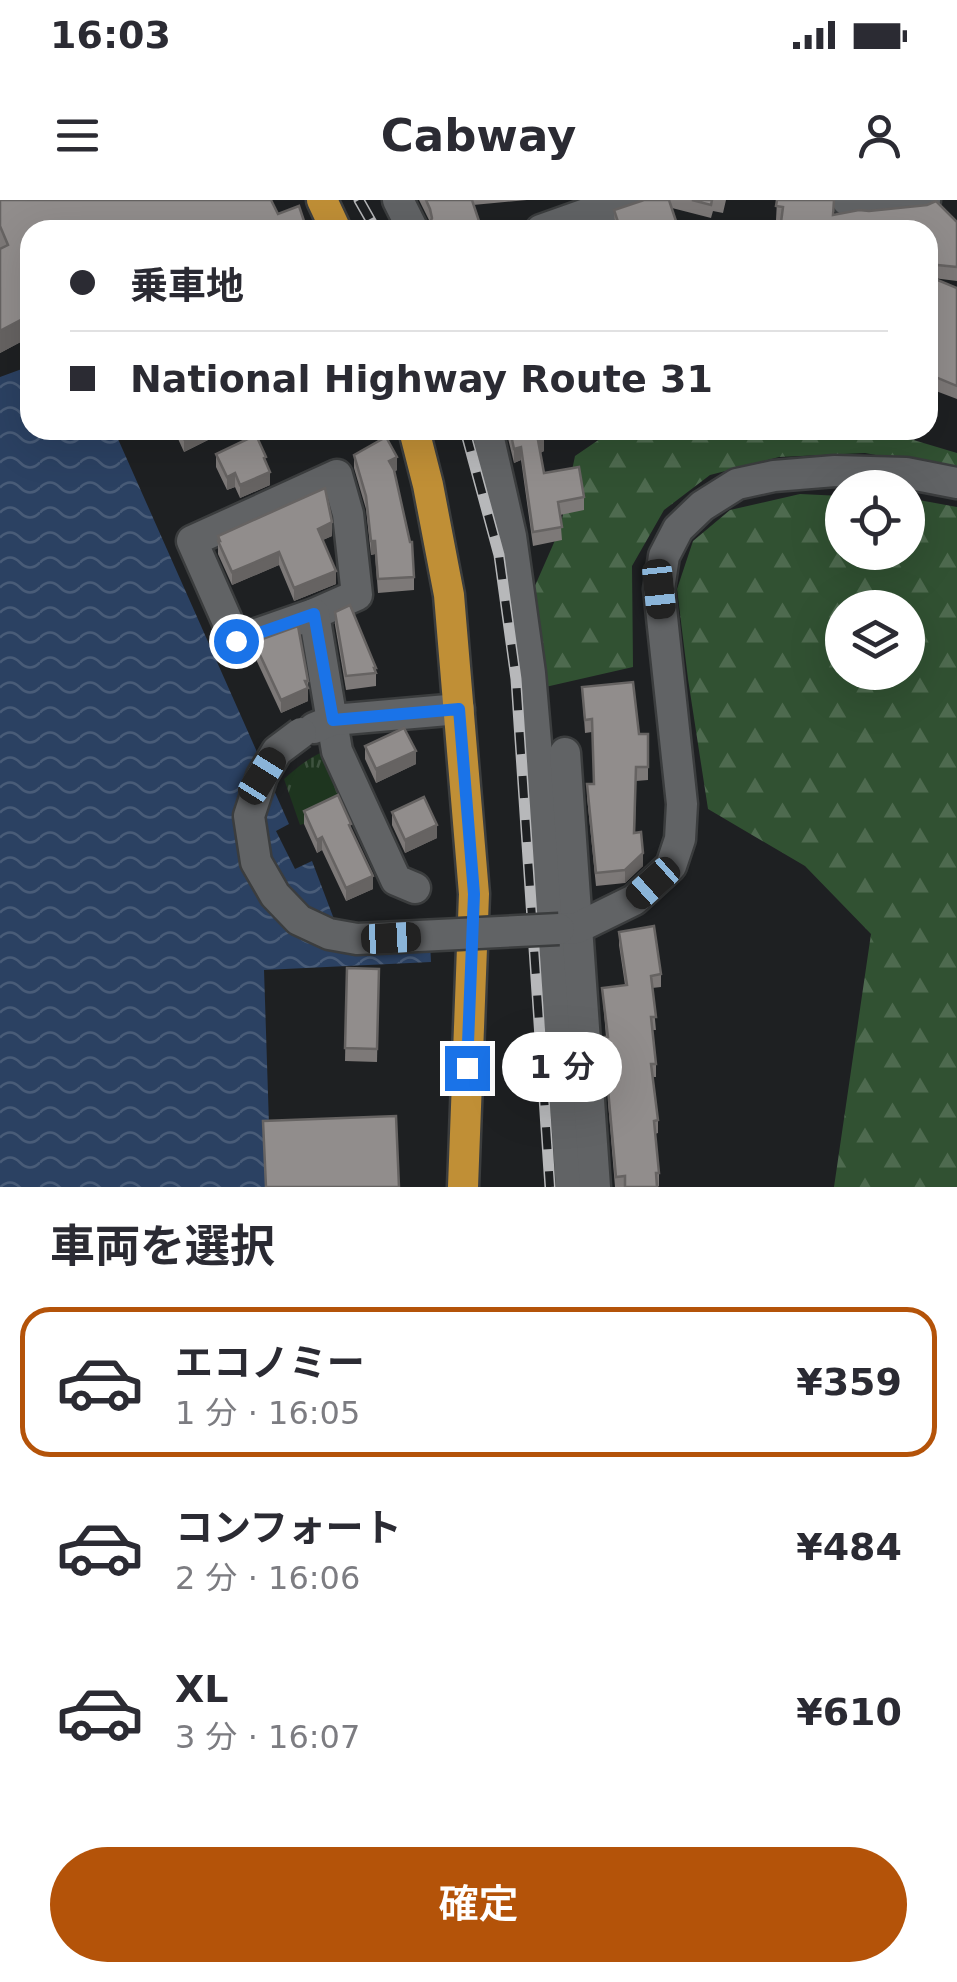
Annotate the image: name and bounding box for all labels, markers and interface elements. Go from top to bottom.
text: 16:03 [50,13,171,57]
icon: menu [50,108,105,163]
icon: person [852,108,907,163]
text: Cabway [381,109,576,162]
text: 乗車地 [130,264,244,308]
text: National Highway Route 31 [130,357,713,401]
map controls [825,470,925,690]
button: locate [825,470,925,570]
car [641,558,677,620]
button: layers [825,590,925,690]
route start [214,619,259,664]
car [233,743,291,809]
car [621,852,685,914]
car [360,921,422,955]
callout: 1 分 [502,1033,622,1103]
route end [445,1046,490,1091]
text: 1 分 [529,1048,595,1086]
text: 車両を選択 [50,1220,275,1273]
icon: car [55,1337,145,1427]
text: エコノミー [175,1341,365,1385]
text: ¥359 [796,1360,902,1404]
text: 1 分 · 16:05 [175,1394,360,1432]
icon: car [55,1502,145,1592]
text: コンフォート [175,1506,402,1550]
text: ¥484 [796,1525,902,1569]
text: 2 分 · 16:06 [175,1559,360,1597]
icon: car [55,1667,145,1757]
text: XL [175,1667,229,1711]
text: ¥610 [796,1690,902,1734]
text: 3 分 · 16:07 [175,1718,360,1756]
button: 確定 [50,1847,907,1962]

